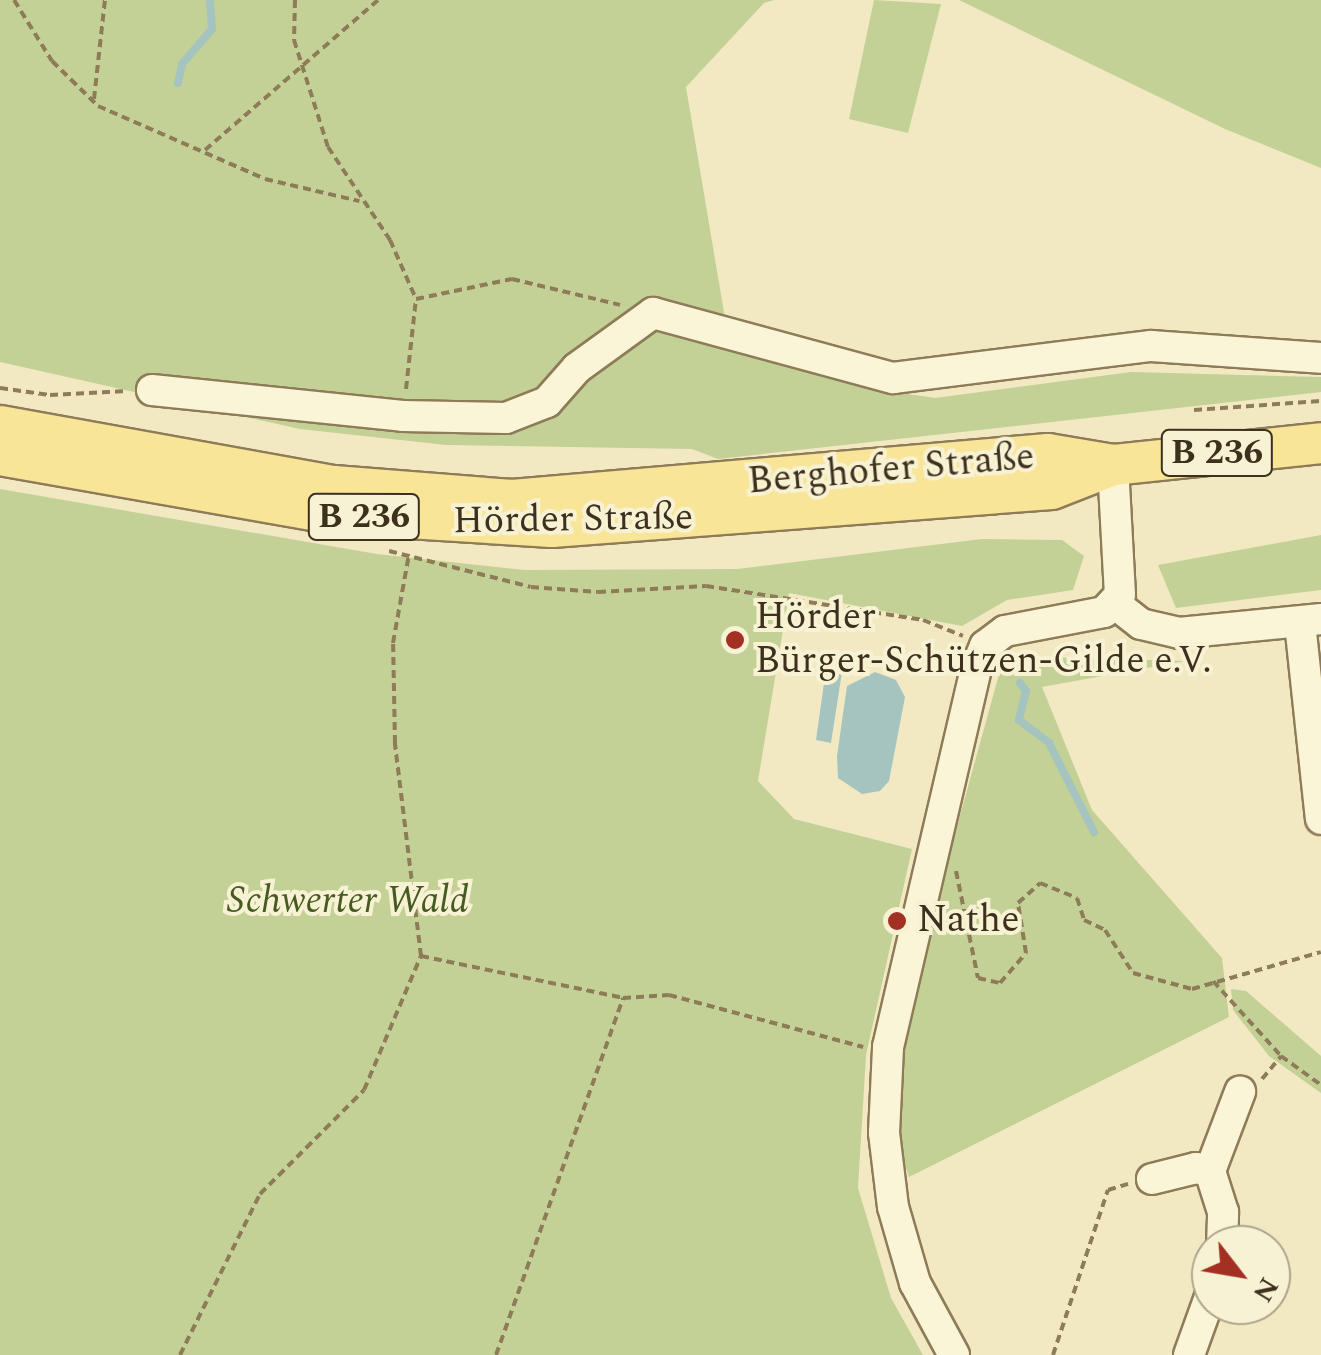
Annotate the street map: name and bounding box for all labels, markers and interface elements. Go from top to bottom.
road number: B 236 [1160,423,1274,483]
street label: Berghofer Straße [746,435,1036,505]
road number: B 236 [306,487,422,547]
street label: Hörder Straße [452,495,694,545]
place label: Hörder Bürger-Schützen-Gilde e.V. [755,595,1212,684]
marker: Hörder Bürger-Schützen-Gilde e.V. [724,629,746,651]
park label: Schwerter Wald [227,879,469,925]
place label: Nathe [917,898,1020,944]
marker: Nathe [886,910,908,932]
north arrow [1191,1225,1291,1325]
text: N [1241,1269,1290,1311]

